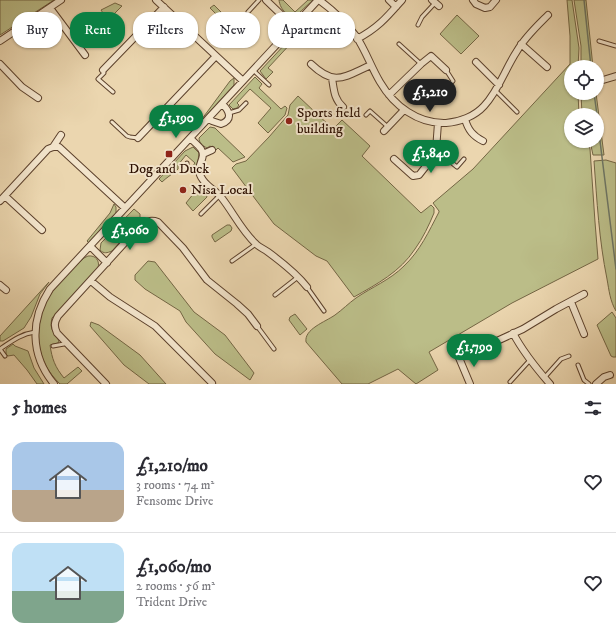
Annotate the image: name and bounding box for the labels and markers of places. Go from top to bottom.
pin: £1,210 [397,79,463,113]
place label: Sports field building [297,104,360,138]
pin: £1,190 [143,105,209,139]
marker: Sports field building [284,116,294,126]
pin: £1,840 [398,140,464,174]
marker: Dog and Duck [164,149,174,159]
place label: Dog and Duck [129,160,209,178]
place label: Nisa Local [191,181,253,199]
marker: Nisa Local [178,185,188,195]
pin: £1,060 [97,217,163,251]
pin: £1,790 [441,334,507,368]

